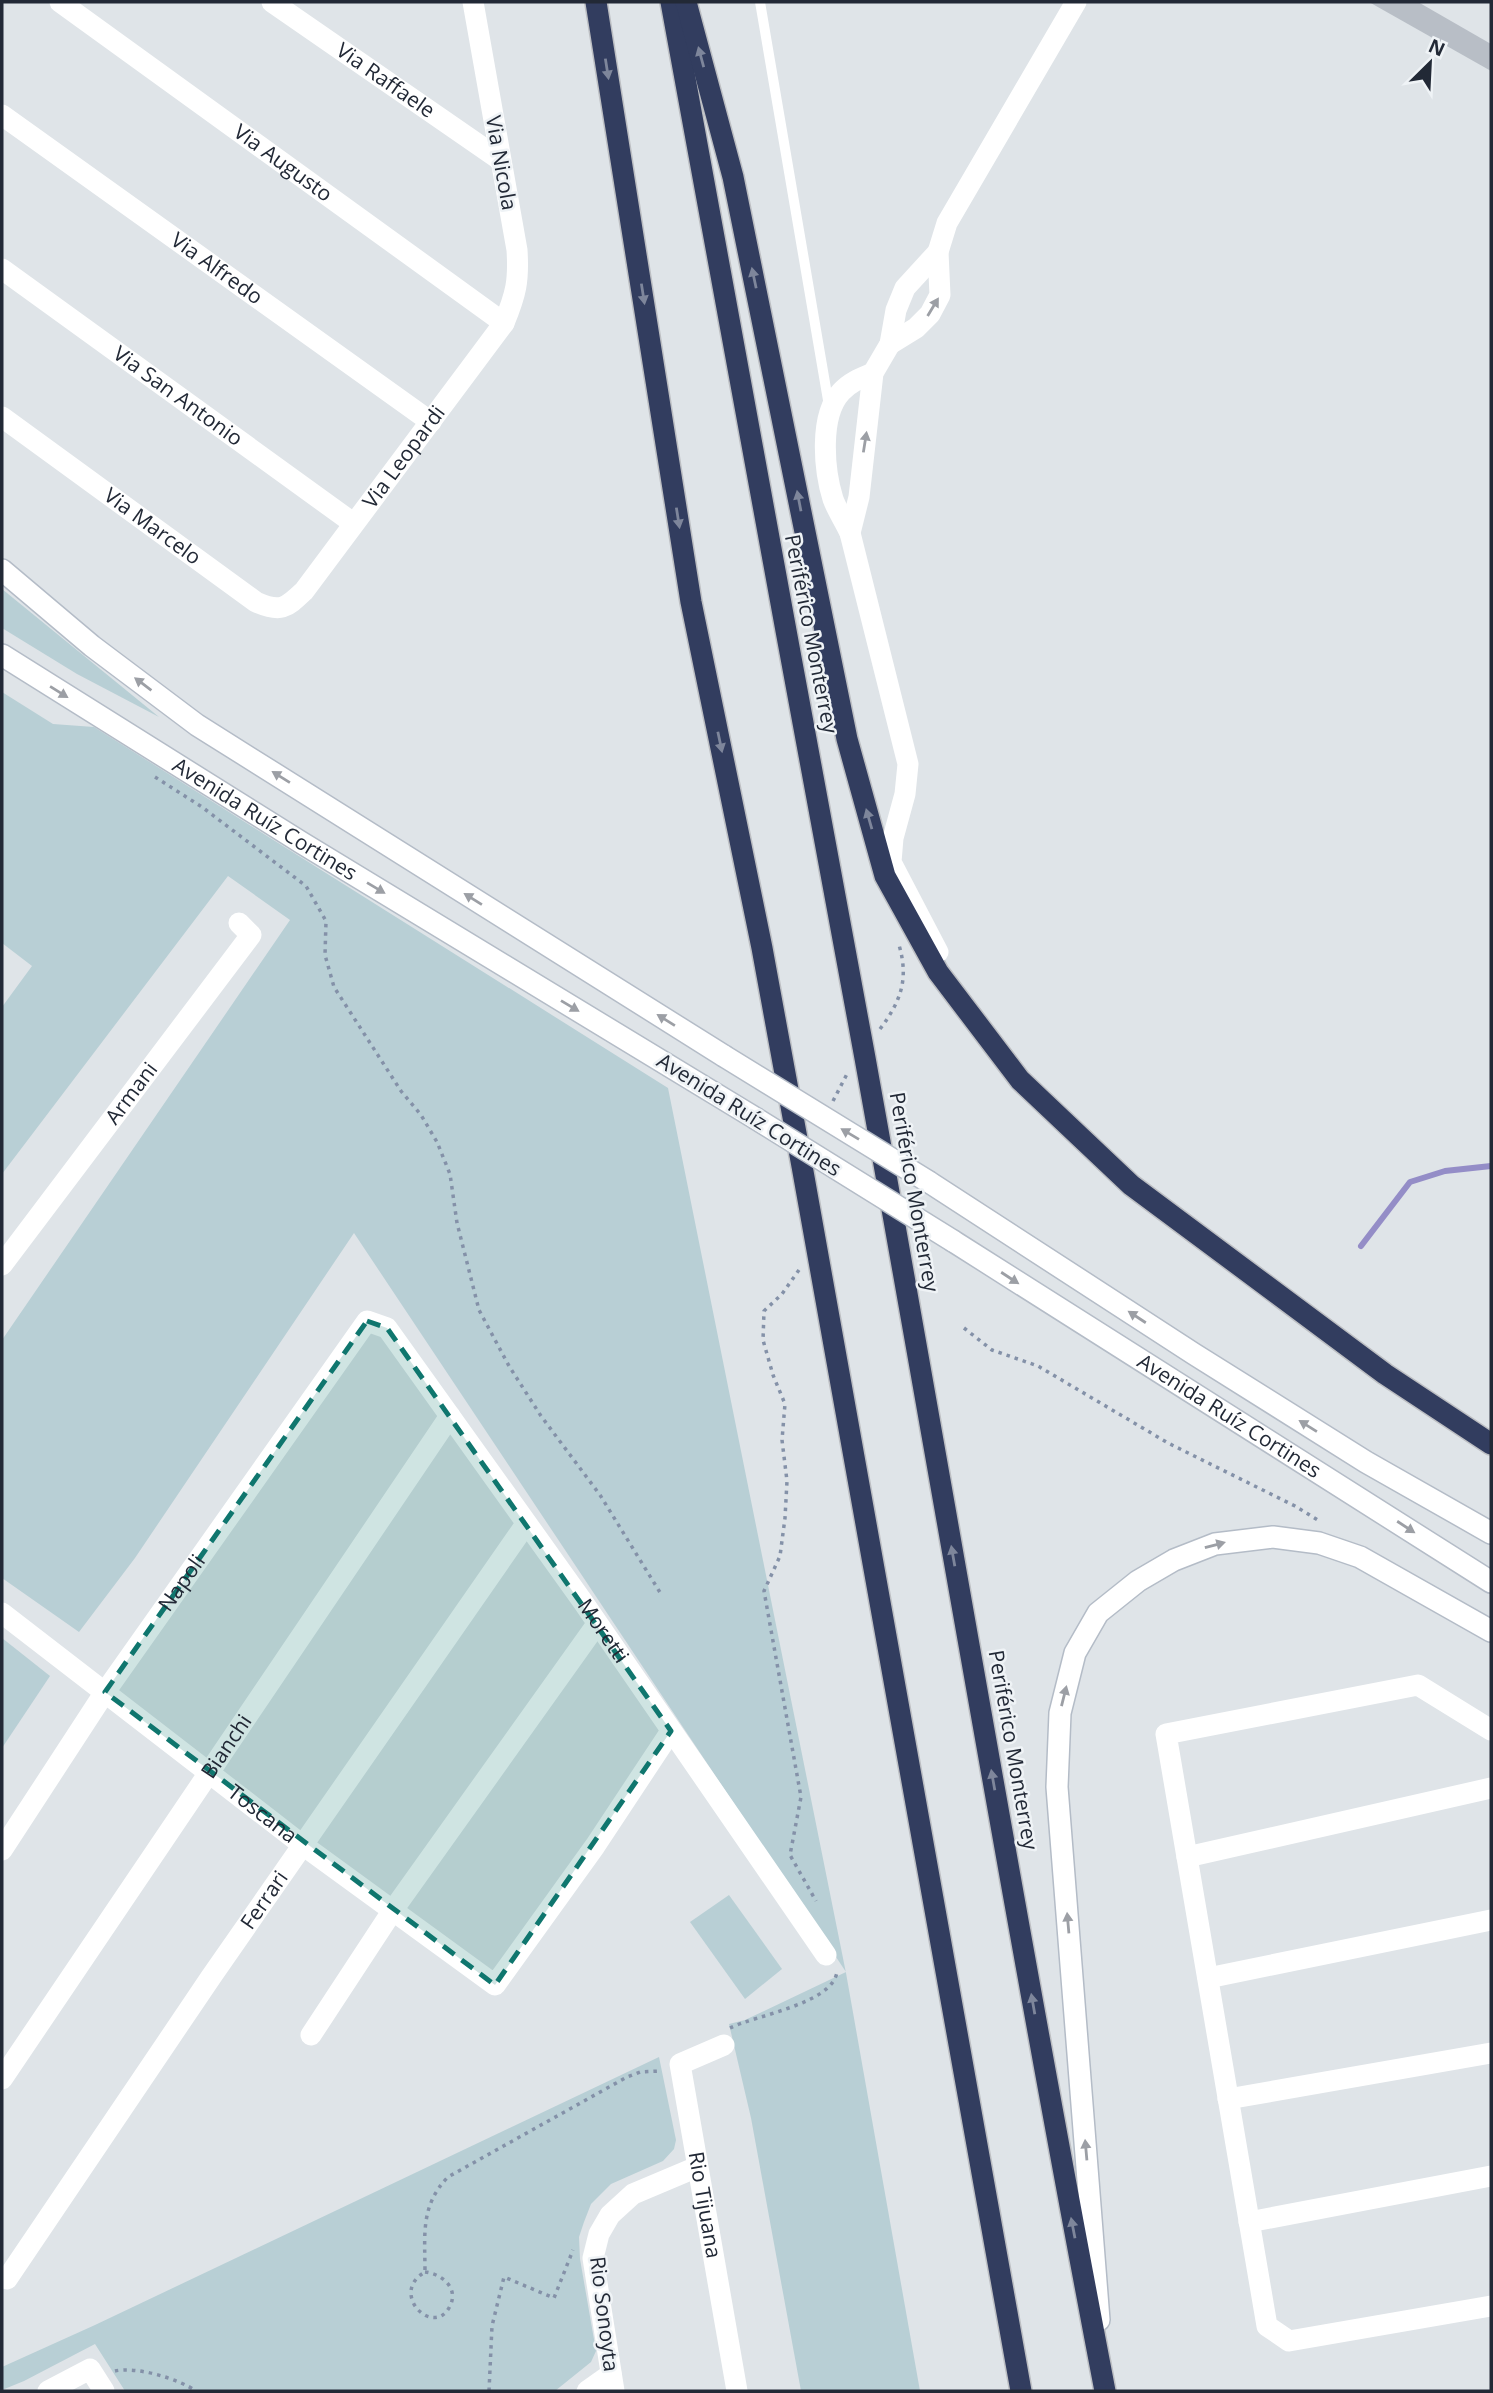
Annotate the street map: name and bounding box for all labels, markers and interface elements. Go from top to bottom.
north arrow [1395,28,1465,98]
text: N [1425,32,1449,62]
street label: Via Raffaele [331,36,441,124]
one-way arrow [695,46,705,67]
one-way arrow [602,58,613,80]
street label: Via Nicola [480,113,524,212]
street label: Via Augusto [228,117,338,208]
street label: Via Alfredo [166,225,269,310]
one-way arrow [748,267,759,289]
one-way arrow [637,283,648,305]
one-way arrow [926,298,939,317]
street label: Via San Antonio [108,339,249,452]
street label: Via Leopardi [356,399,451,514]
one-way arrow [860,431,871,453]
street label: Via Marcelo [99,481,207,571]
one-way arrow [793,490,804,512]
one-way arrow [673,508,684,530]
street label: Periférico Monterrey [779,532,845,736]
one-way arrow [134,676,152,691]
one-way arrow [50,685,69,698]
one-way arrow [714,731,725,753]
street label: Avenida Ruíz Cortines [168,751,363,886]
one-way arrow [271,771,291,784]
one-way arrow [863,808,874,830]
one-way arrow [366,882,385,894]
one-way arrow [464,892,483,905]
one-way arrow [561,1000,580,1012]
one-way arrow [656,1013,675,1026]
street label: Avenida Ruíz Cortines [652,1046,847,1182]
street label: Armani [98,1056,163,1130]
street label: Periférico Monterrey [884,1090,946,1294]
one-way arrow [841,1128,860,1140]
one-way arrow [1001,1272,1020,1285]
one-way arrow [1127,1311,1146,1324]
street label: Avenida Ruíz Cortines [1133,1347,1327,1484]
one-way arrow [1299,1419,1318,1432]
one-way arrow [1397,1520,1415,1534]
one-way arrow [1204,1539,1226,1550]
one-way arrow [947,1545,958,1567]
street label: Napoli [151,1548,211,1617]
street label: Moretti [572,1593,636,1668]
street label: Periférico Monterrey [983,1648,1045,1852]
one-way arrow [1059,1685,1070,1707]
street label: Bianchi [194,1709,257,1784]
one-way arrow [987,1769,998,1791]
street label: Toscana [223,1778,303,1849]
street label: Ferrari [233,1865,294,1934]
one-way arrow [1062,1912,1073,1934]
one-way arrow [1027,1993,1038,2015]
one-way arrow [1080,2139,1091,2161]
street label: Rio Tijuana [683,2149,729,2260]
one-way arrow [1068,2217,1079,2239]
street label: Rio Sonoyta [584,2255,626,2373]

